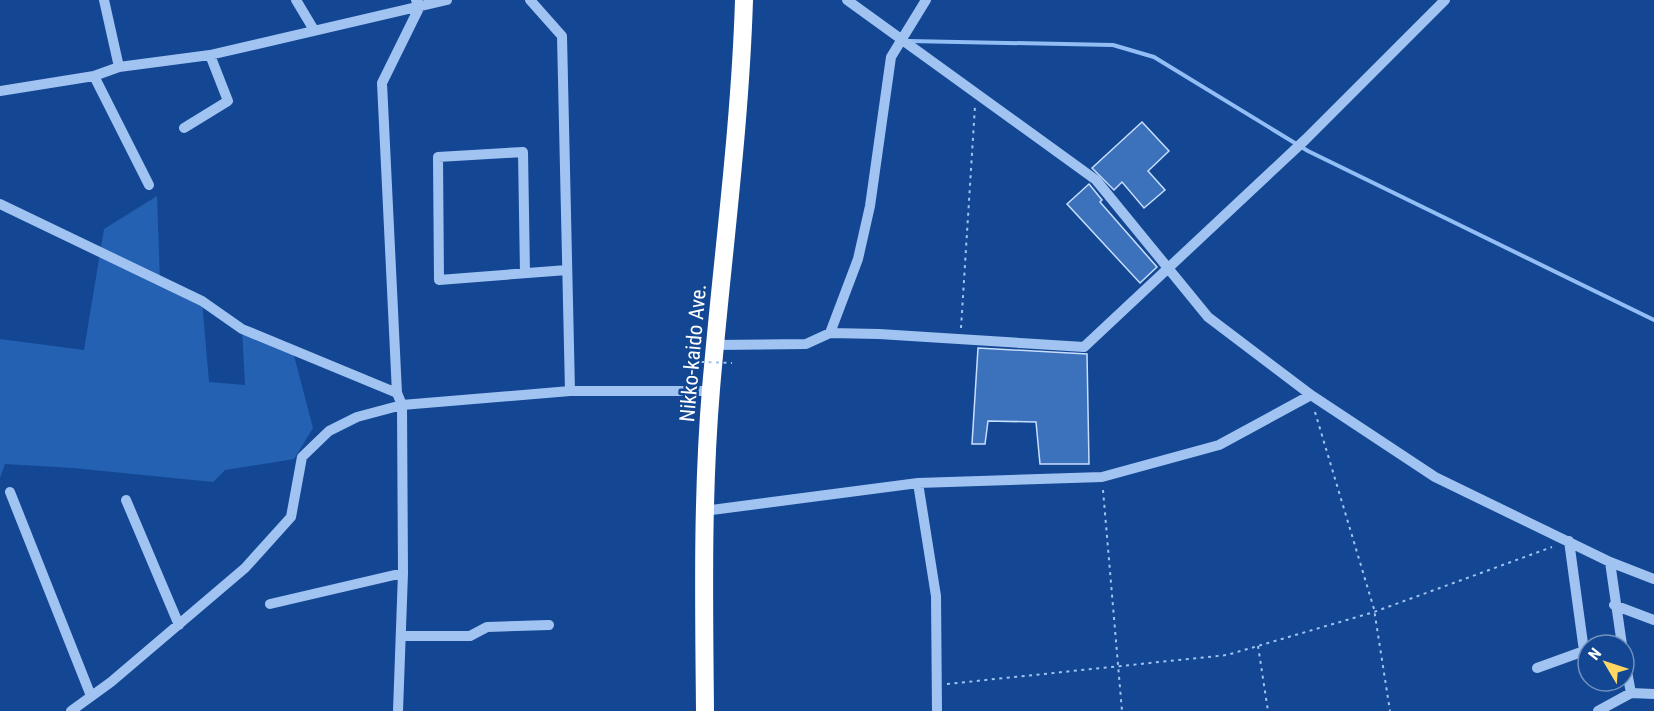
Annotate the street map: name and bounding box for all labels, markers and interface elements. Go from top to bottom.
street label: Nikko-kaido Ave. [675,283,711,423]
north arrow [1576,633,1636,693]
text: N [1584,644,1605,664]

